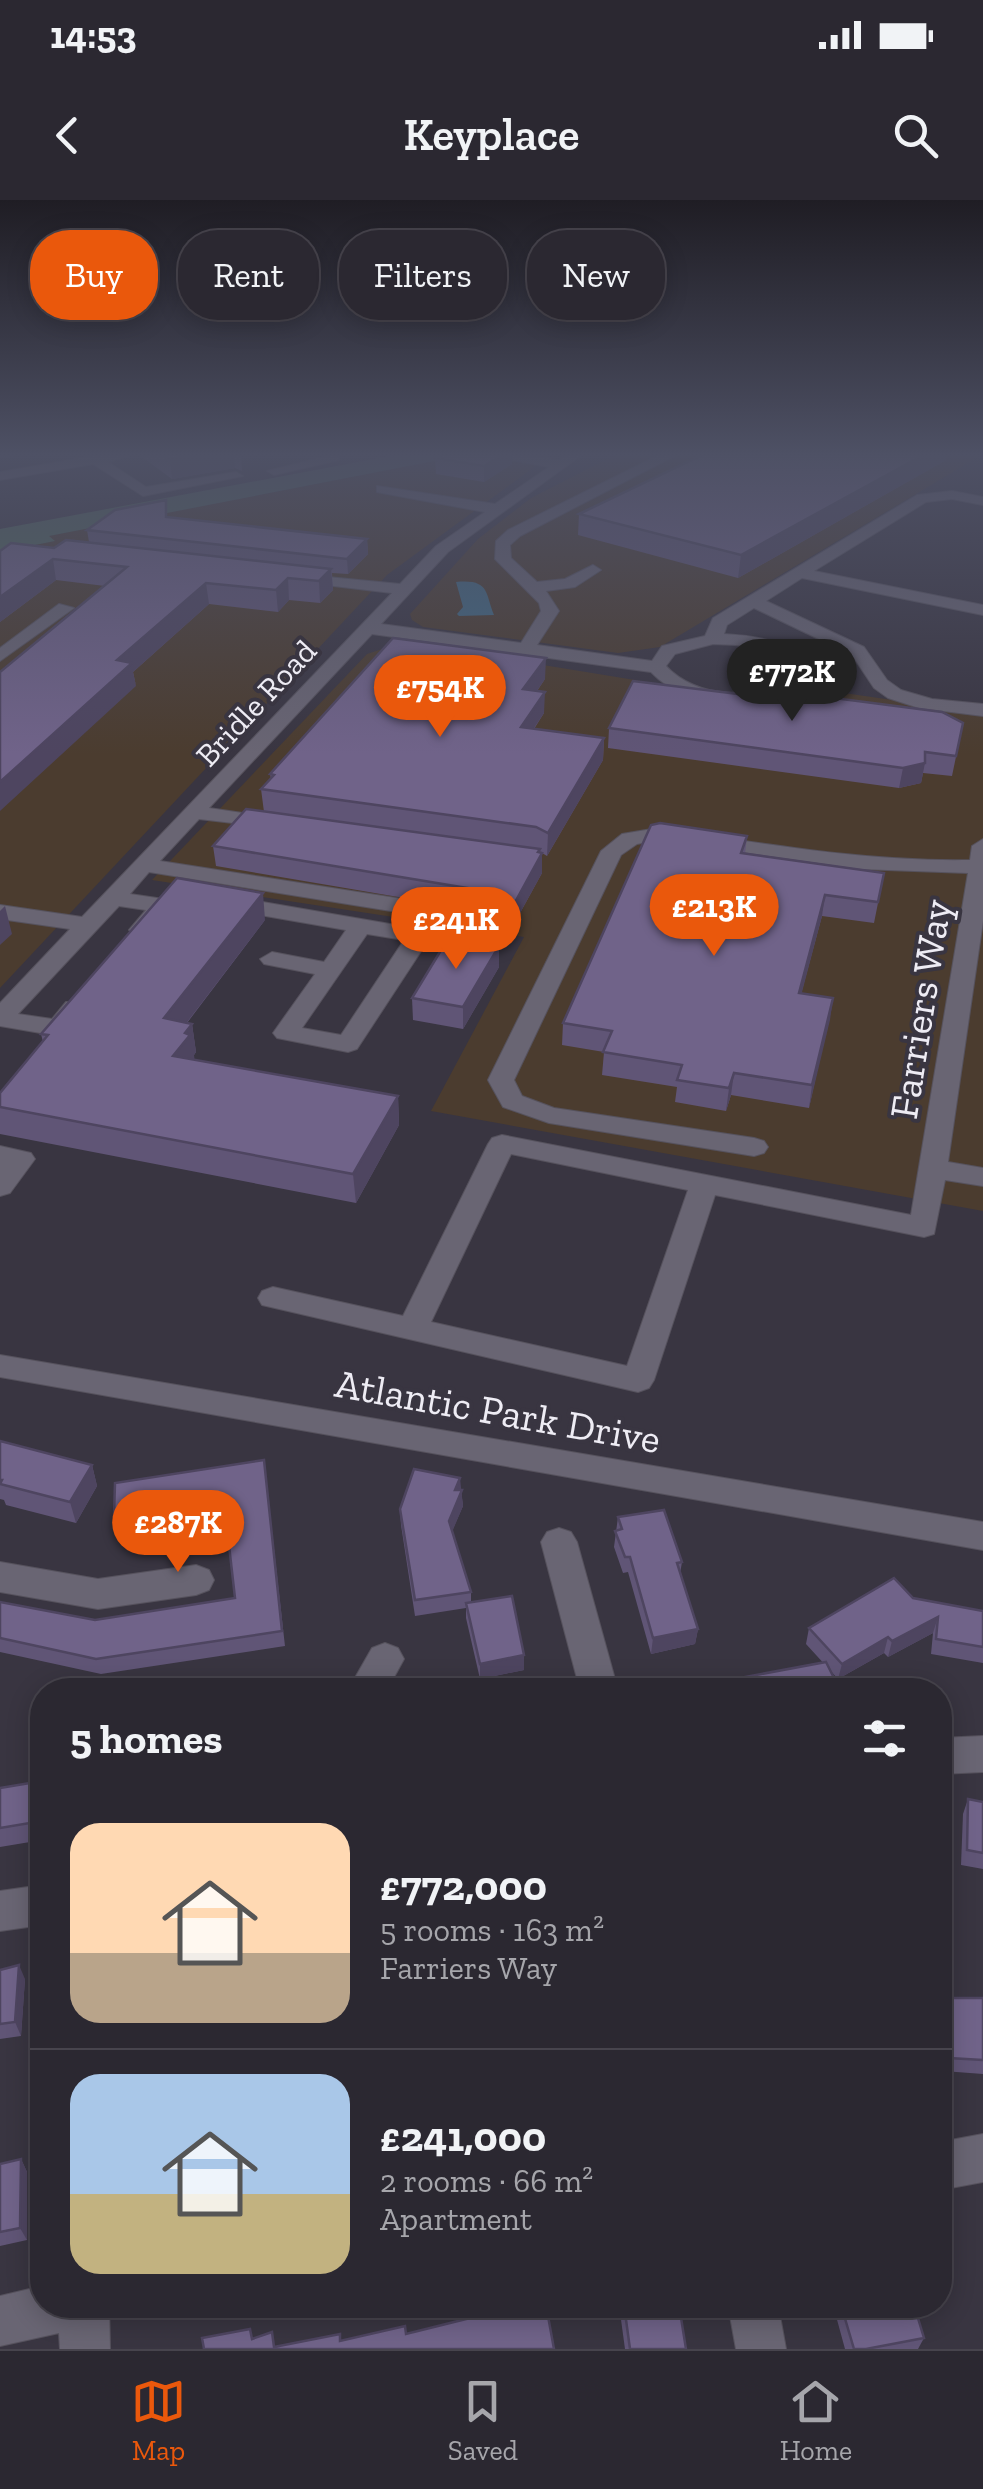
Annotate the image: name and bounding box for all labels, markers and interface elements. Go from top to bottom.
text: 14:53 [50,12,137,58]
icon: back [40,108,95,163]
text: Keyplace [403,108,580,162]
icon: search [888,108,943,163]
chip: Buy [30,230,158,320]
chip: Rent [178,230,319,320]
chip: Filters [339,230,507,320]
chip: New [527,230,665,320]
street label: Bridle Road [188,632,324,774]
pin: £772K [722,639,862,724]
text: £772K [749,652,835,690]
pin: £754K [370,655,510,740]
text: £754K [396,668,484,706]
pin: £213K [644,874,784,959]
pin: £241K [386,887,526,972]
text: £213K [672,887,756,925]
street label: Farriers Way [879,895,961,1122]
text: £241K [413,900,499,938]
street label: Atlantic Park Drive [332,1359,664,1463]
pin: £287K [108,1490,248,1575]
text: £287K [134,1503,222,1541]
icon: filters [857,1711,912,1766]
text: 5 homes [70,1713,223,1764]
text: £772,000 [380,1860,547,1911]
icon: home [150,1863,270,1983]
text: 5 rooms · 163 m² [380,1911,604,1949]
text: Farriers Way [380,1949,557,1987]
text: £241,000 [380,2111,546,2162]
icon: home [150,2114,270,2234]
text: 2 rooms · 66 m² [380,2162,593,2200]
text: Apartment [380,2200,532,2238]
tab: Map [131,2374,186,2467]
tab: Saved [448,2374,518,2467]
tab: Home [780,2374,852,2467]

